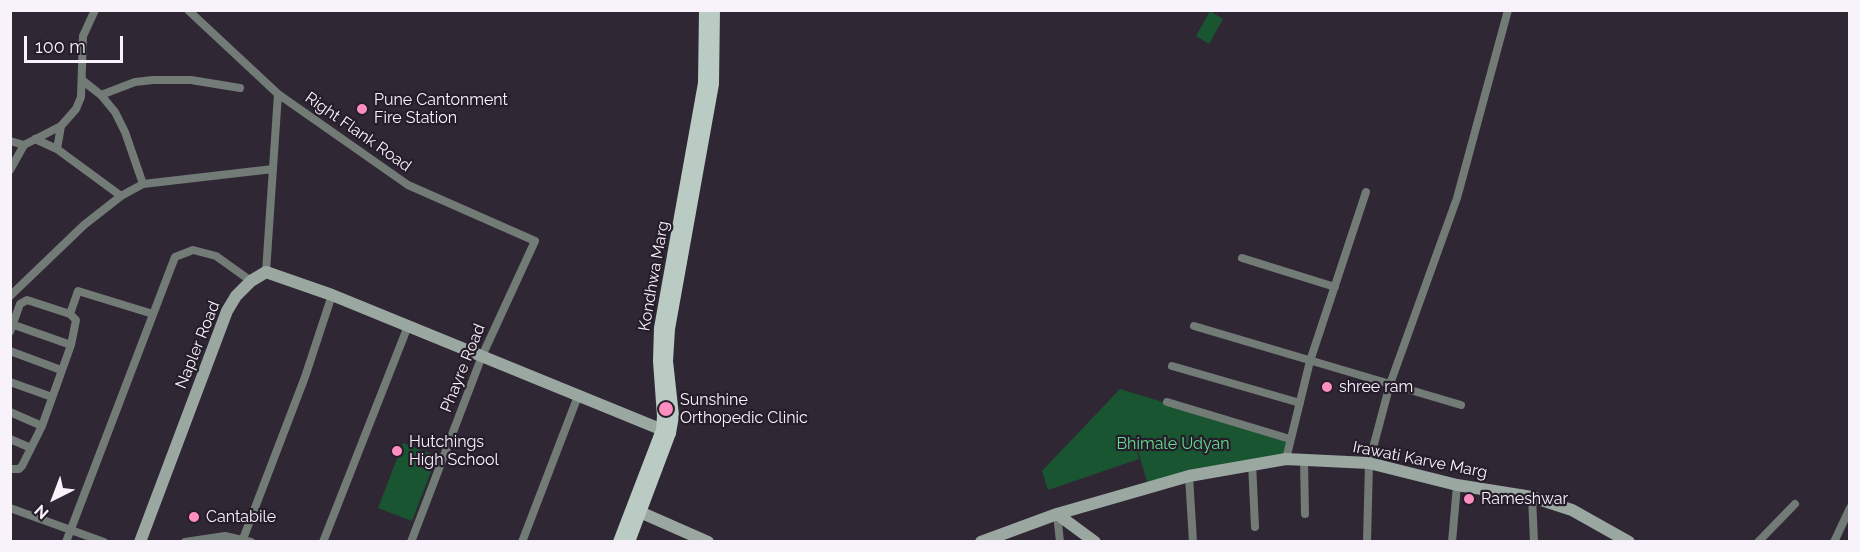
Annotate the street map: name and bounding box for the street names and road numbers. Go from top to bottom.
street label: Right Flank Road [301,88,415,176]
street label: Kondhwa Marg [635,220,673,332]
street label: Napler Road [172,298,224,392]
street label: Phayre Road [437,321,489,415]
street label: Irawati Karve Marg [1351,438,1489,482]

